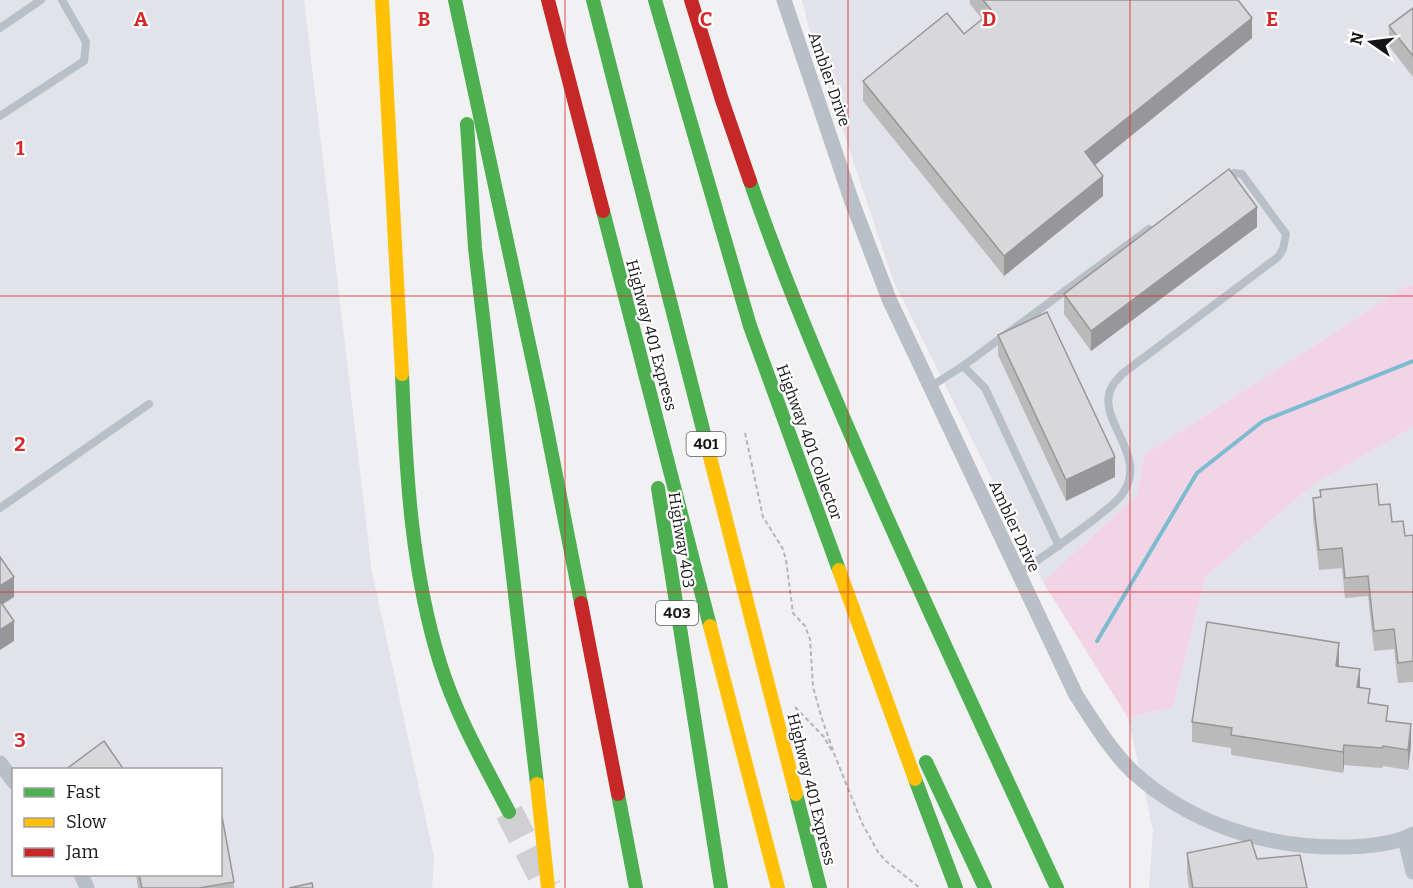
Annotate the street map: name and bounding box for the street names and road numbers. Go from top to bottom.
street label: Ambler Drive [804,29,855,129]
street label: Highway 401 Express [622,257,681,413]
street label: Highway 401 Collector [772,362,847,523]
road number: 401 [686,432,726,456]
street label: Ambler Drive [985,478,1044,575]
street label: Highway 403 [665,491,698,589]
road number: 403 [656,601,698,625]
street label: Highway 401 Express [783,711,840,867]

